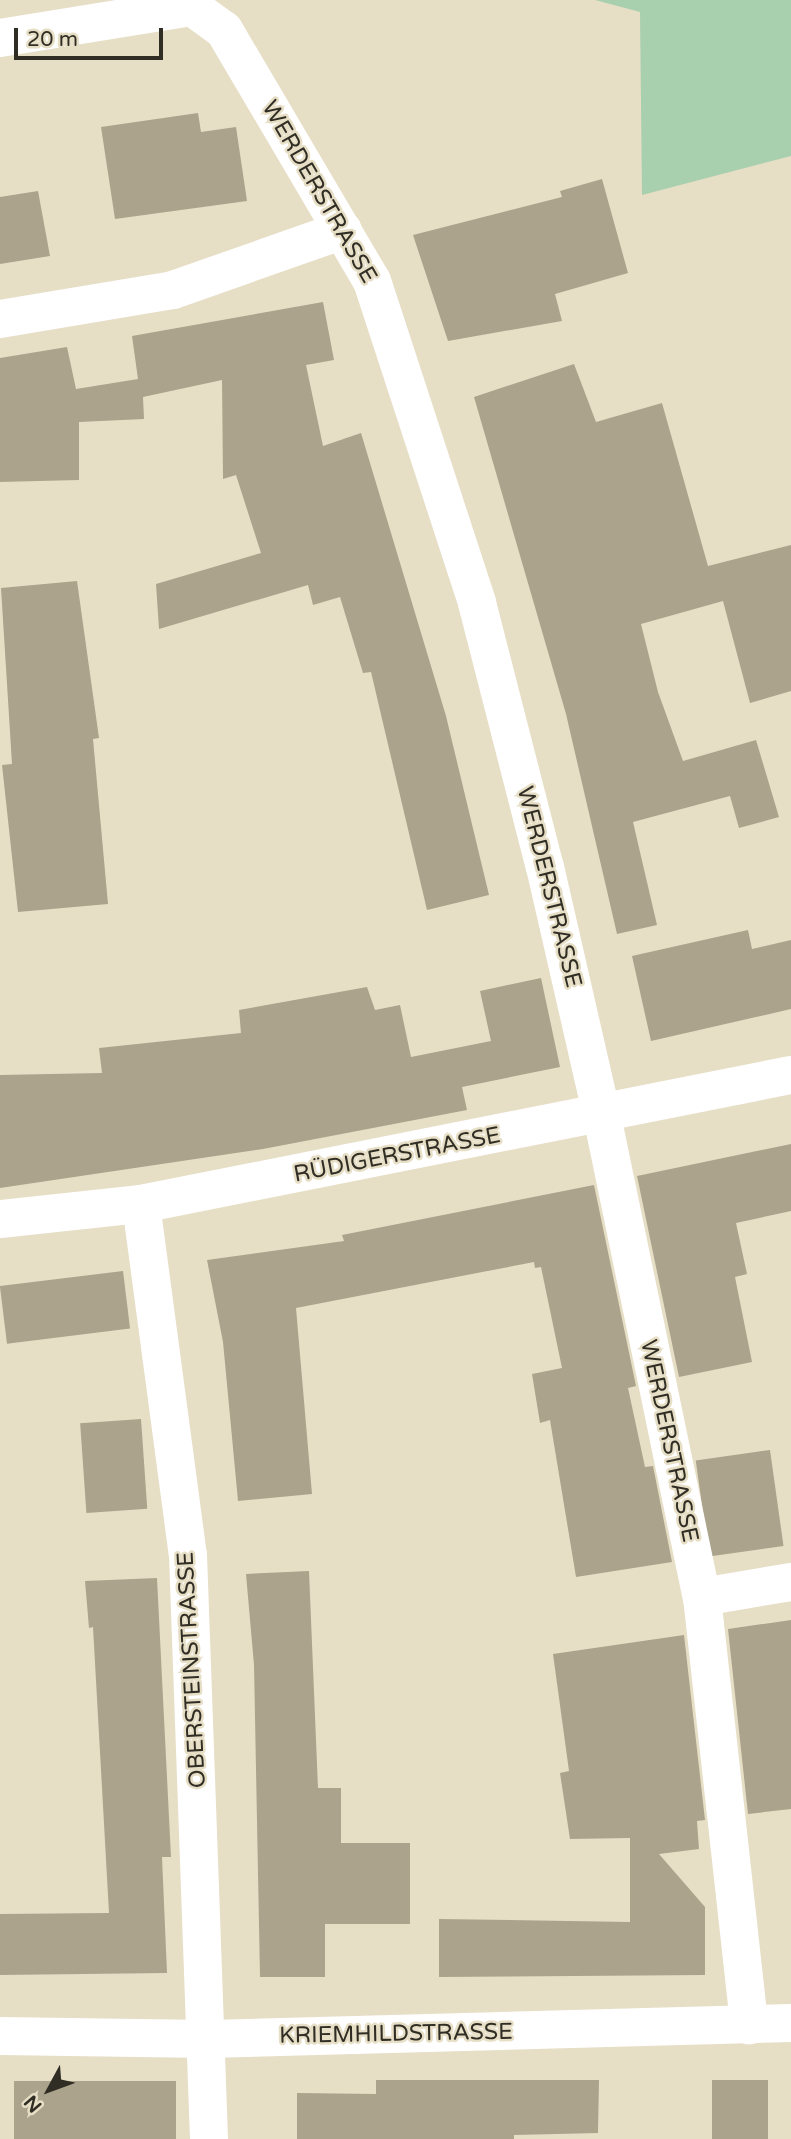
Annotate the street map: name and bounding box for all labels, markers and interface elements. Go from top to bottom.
scale bar [18,14,166,58]
text: 20 m [27,27,78,52]
street label: WERDERSTRASSE [255,96,383,288]
street label: WERDERSTRASSE [511,783,587,991]
street label: RÜDIGERSTRASSE [291,1121,503,1189]
street label: WERDERSTRASSE [634,1337,704,1545]
street label: OBERSTEINSTRASSE [172,1551,212,1789]
street label: KRIEMHILDSTRASSE [279,2018,513,2050]
north arrow [14,2055,84,2125]
text: N [20,2091,46,2117]

